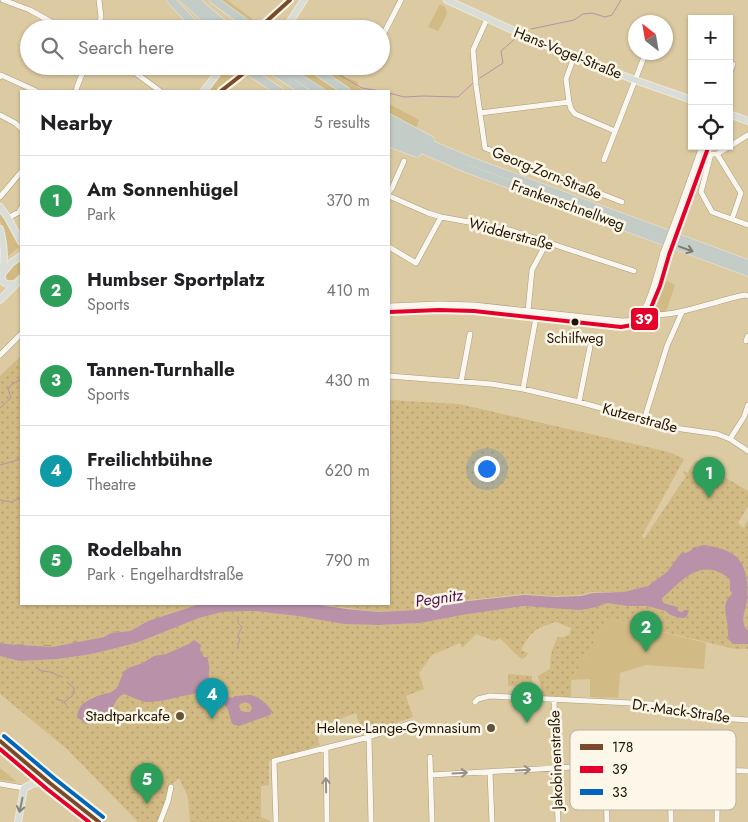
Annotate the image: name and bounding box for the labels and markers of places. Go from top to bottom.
marker: Schilfweg [570,317,580,327]
place label: Schilfweg [546,328,604,348]
pin: 1 [693,457,725,498]
pin: 2 [630,611,662,652]
pin: 4 [196,678,228,719]
pin: 3 [511,682,543,723]
place label: Stadtparkcafe [85,705,170,727]
marker: Stadtparkcafe [174,710,186,722]
place label: Helene-Lange-Gymnasium [317,717,481,739]
marker: Helene-Lange-Gymnasium [485,722,497,734]
pin: 5 [131,763,163,804]

